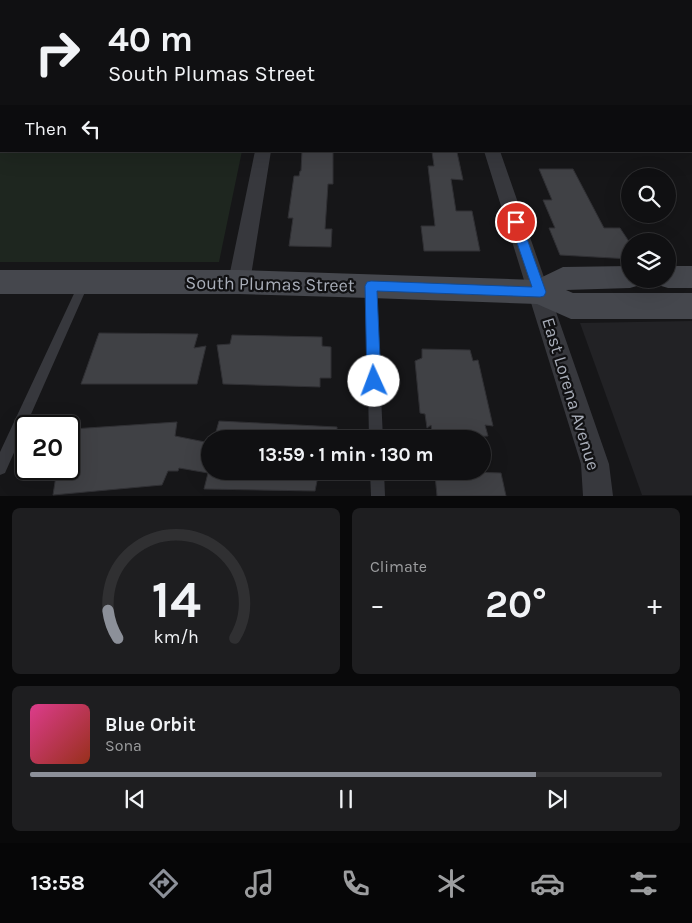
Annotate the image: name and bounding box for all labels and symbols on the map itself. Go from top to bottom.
pin [495,201,537,243]
street label: South Plumas Street [185,272,355,296]
street label: East Lorena Avenue [537,315,605,473]
position arrow [347,354,399,406]
speed limit sign: 20 [15,415,80,480]

